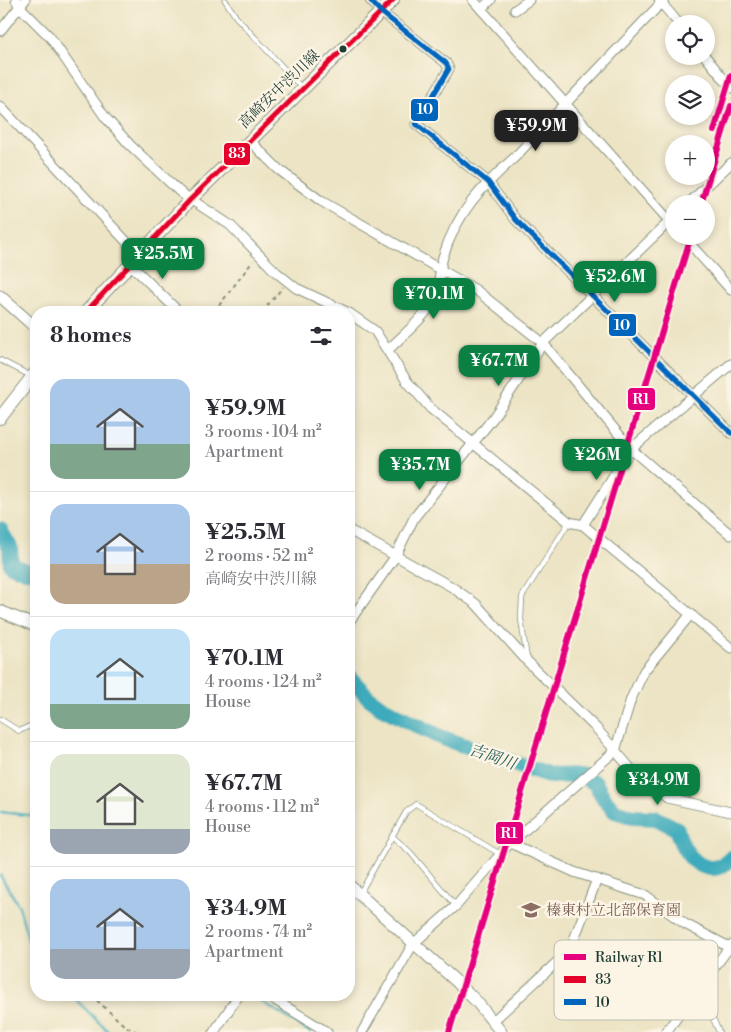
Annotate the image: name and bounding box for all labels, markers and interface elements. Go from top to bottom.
map controls [665,15,715,245]
button: locate [665,15,715,65]
unlabelled marker [338,44,348,54]
street label: 高崎安中渋川線 [235,46,324,133]
button: layers [665,75,715,125]
line badge: 10 [410,98,439,122]
text: 10 [417,101,433,119]
pin: ¥59.9M [495,110,577,152]
text: ¥59.9M [505,116,567,136]
button: + [665,135,715,185]
line badge: 83 [223,142,251,166]
text: 83 [228,145,246,163]
button: − [665,195,715,245]
pin: ¥25.5M [122,238,204,280]
text: ¥25.5M [132,244,194,264]
pin: ¥52.6M [574,260,656,303]
text: ¥52.6M [584,267,646,287]
pin: ¥70.1M [393,278,475,320]
text: ¥70.1M [404,284,464,304]
line badge: 10 [608,313,637,337]
text: 10 [614,317,630,335]
icon: filters [307,322,335,350]
text: 8 homes [50,323,132,349]
pin: ¥67.7M [458,344,540,387]
text: ¥67.7M [470,351,528,371]
line badge: R1 [627,387,656,411]
text: R1 [632,391,650,409]
text: ¥59.9M [205,396,286,422]
icon: home [90,399,150,459]
text: 3 rooms · 104 m² [205,422,322,442]
pin: ¥26M [567,438,627,481]
text: Apartment [205,442,284,462]
text: ¥26M [573,445,621,465]
pin: ¥35.7M [379,448,461,491]
text: ¥35.7M [390,455,450,475]
text: ¥25.5M [205,520,285,546]
icon: home [90,524,150,584]
text: 2 rooms · 52 m² [205,546,313,566]
text: 高崎安中渋川線 [205,569,317,589]
text: ¥70.1M [205,646,284,672]
icon: home [90,649,150,709]
text: 4 rooms · 124 m² [205,672,322,692]
text: House [205,692,251,712]
water label: 吉岡川 [467,740,521,775]
pin: ¥34.9M [617,764,699,806]
text: ¥34.9M [627,770,689,790]
text: ¥67.7M [205,771,282,797]
icon: home [90,774,150,834]
text: 4 rooms · 112 m² [205,797,319,817]
text: House [205,817,251,837]
line badge: R1 [495,821,524,845]
text: R1 [500,825,518,843]
text: ¥34.9M [205,896,287,922]
icon: home [90,899,150,959]
school or university icon: 榛東村立北部保育園 [520,899,542,921]
place label: 榛東村立北部保育園 [546,901,681,920]
text: 2 rooms · 74 m² [205,922,312,942]
legend [554,940,718,1020]
text: Apartment [205,942,284,962]
text: Railway R1 [595,949,663,967]
text: 83 [595,971,612,989]
text: 10 [595,994,610,1012]

